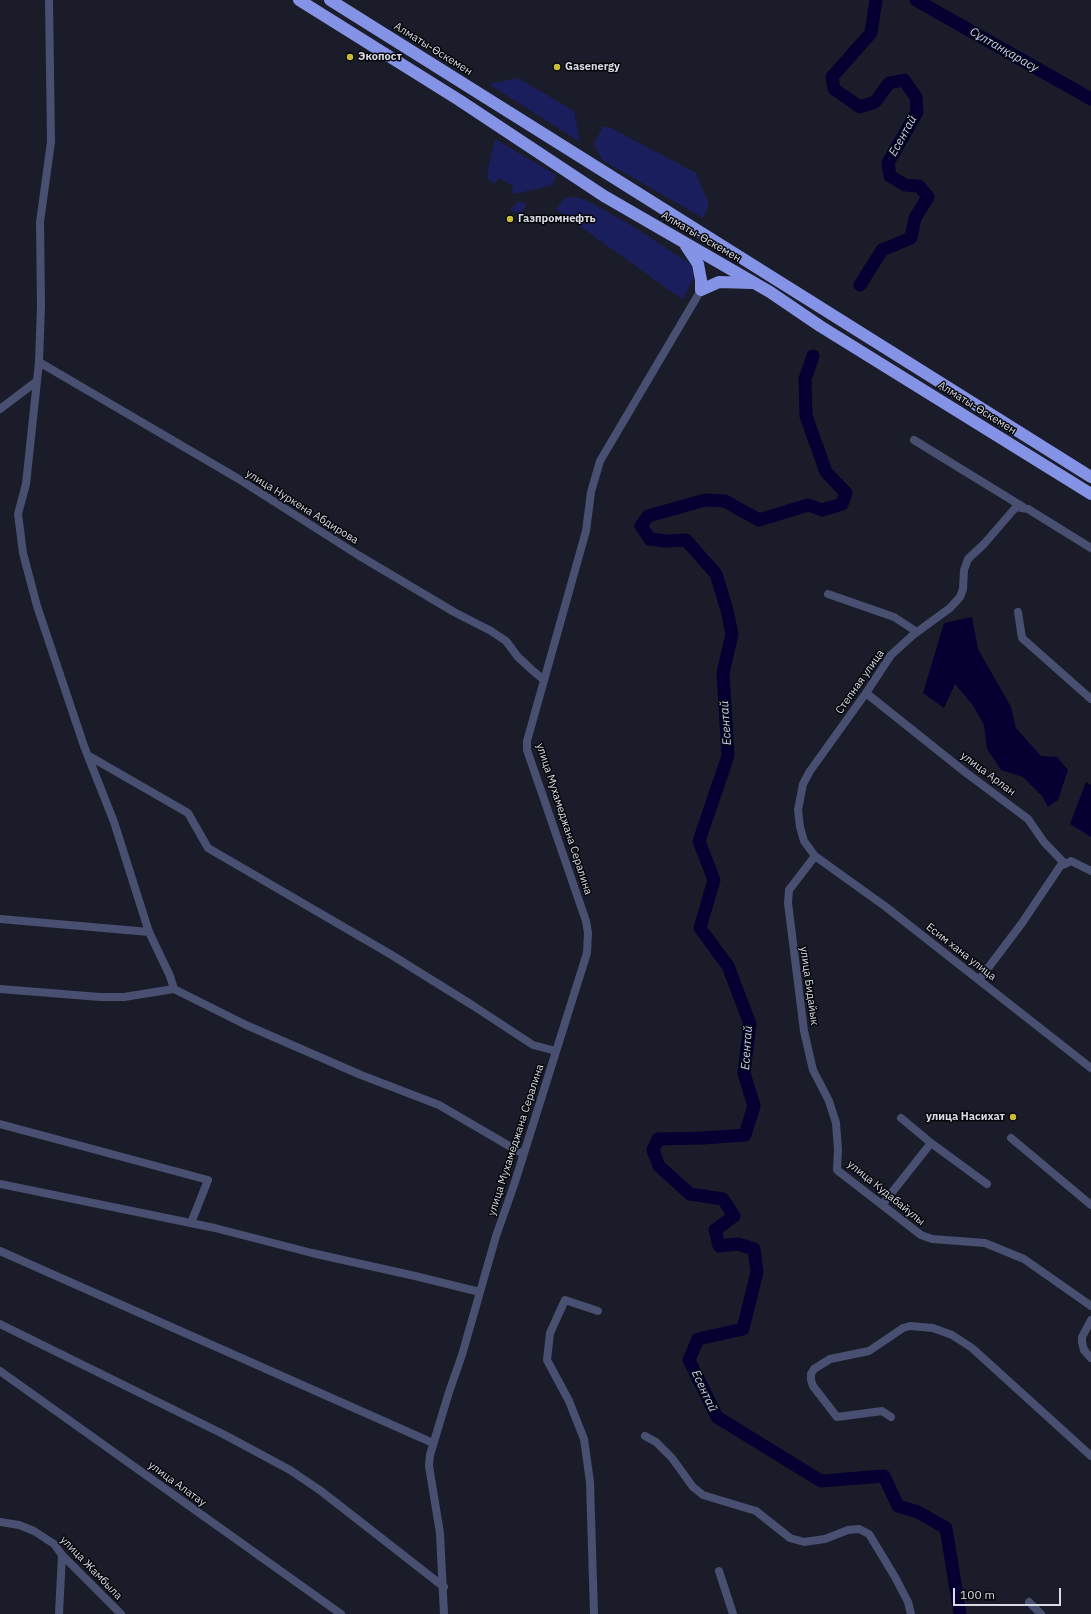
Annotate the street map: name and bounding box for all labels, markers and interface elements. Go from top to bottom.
street label: Алматы-Өскемен [391,20,475,78]
water label: Сұлтанқарасу [967,25,1041,75]
place label: Экопост [358,50,402,64]
marker: Экопост [345,52,355,62]
place label: Gasenergy [565,60,620,74]
marker: Gasenergy [552,62,562,72]
water label: Есентай [886,113,920,159]
street label: Алматы-Өскемен [659,209,743,265]
place label: Газпромнефть [518,212,596,226]
marker: Газпромнефть [505,214,515,224]
street label: Алматы-Өскемен [935,379,1019,437]
street label: улица Нуркена Абдирова [243,467,361,547]
street label: Степная улица [833,647,887,717]
water label: Есентай [717,700,735,746]
street label: улица Мухамеджана Сералина [533,742,595,896]
street label: улица Арлан [958,749,1018,799]
street label: Есим хана улица [923,921,999,983]
street label: улица Бидайык [797,946,821,1026]
water label: Есентай [738,1025,756,1071]
street label: улица Мухамеджана Сералина [485,1063,547,1217]
place label: улица Насихат [926,1110,1005,1124]
marker: улица Насихат [1008,1112,1018,1122]
street label: улица Кудабайулы [845,1158,927,1228]
water label: Есентай [688,1368,720,1414]
street label: улица Алатау [145,1459,209,1509]
street label: улица Жамбыла [57,1533,125,1603]
scale bar [955,1580,1063,1606]
text: 100 m [960,1587,995,1602]

